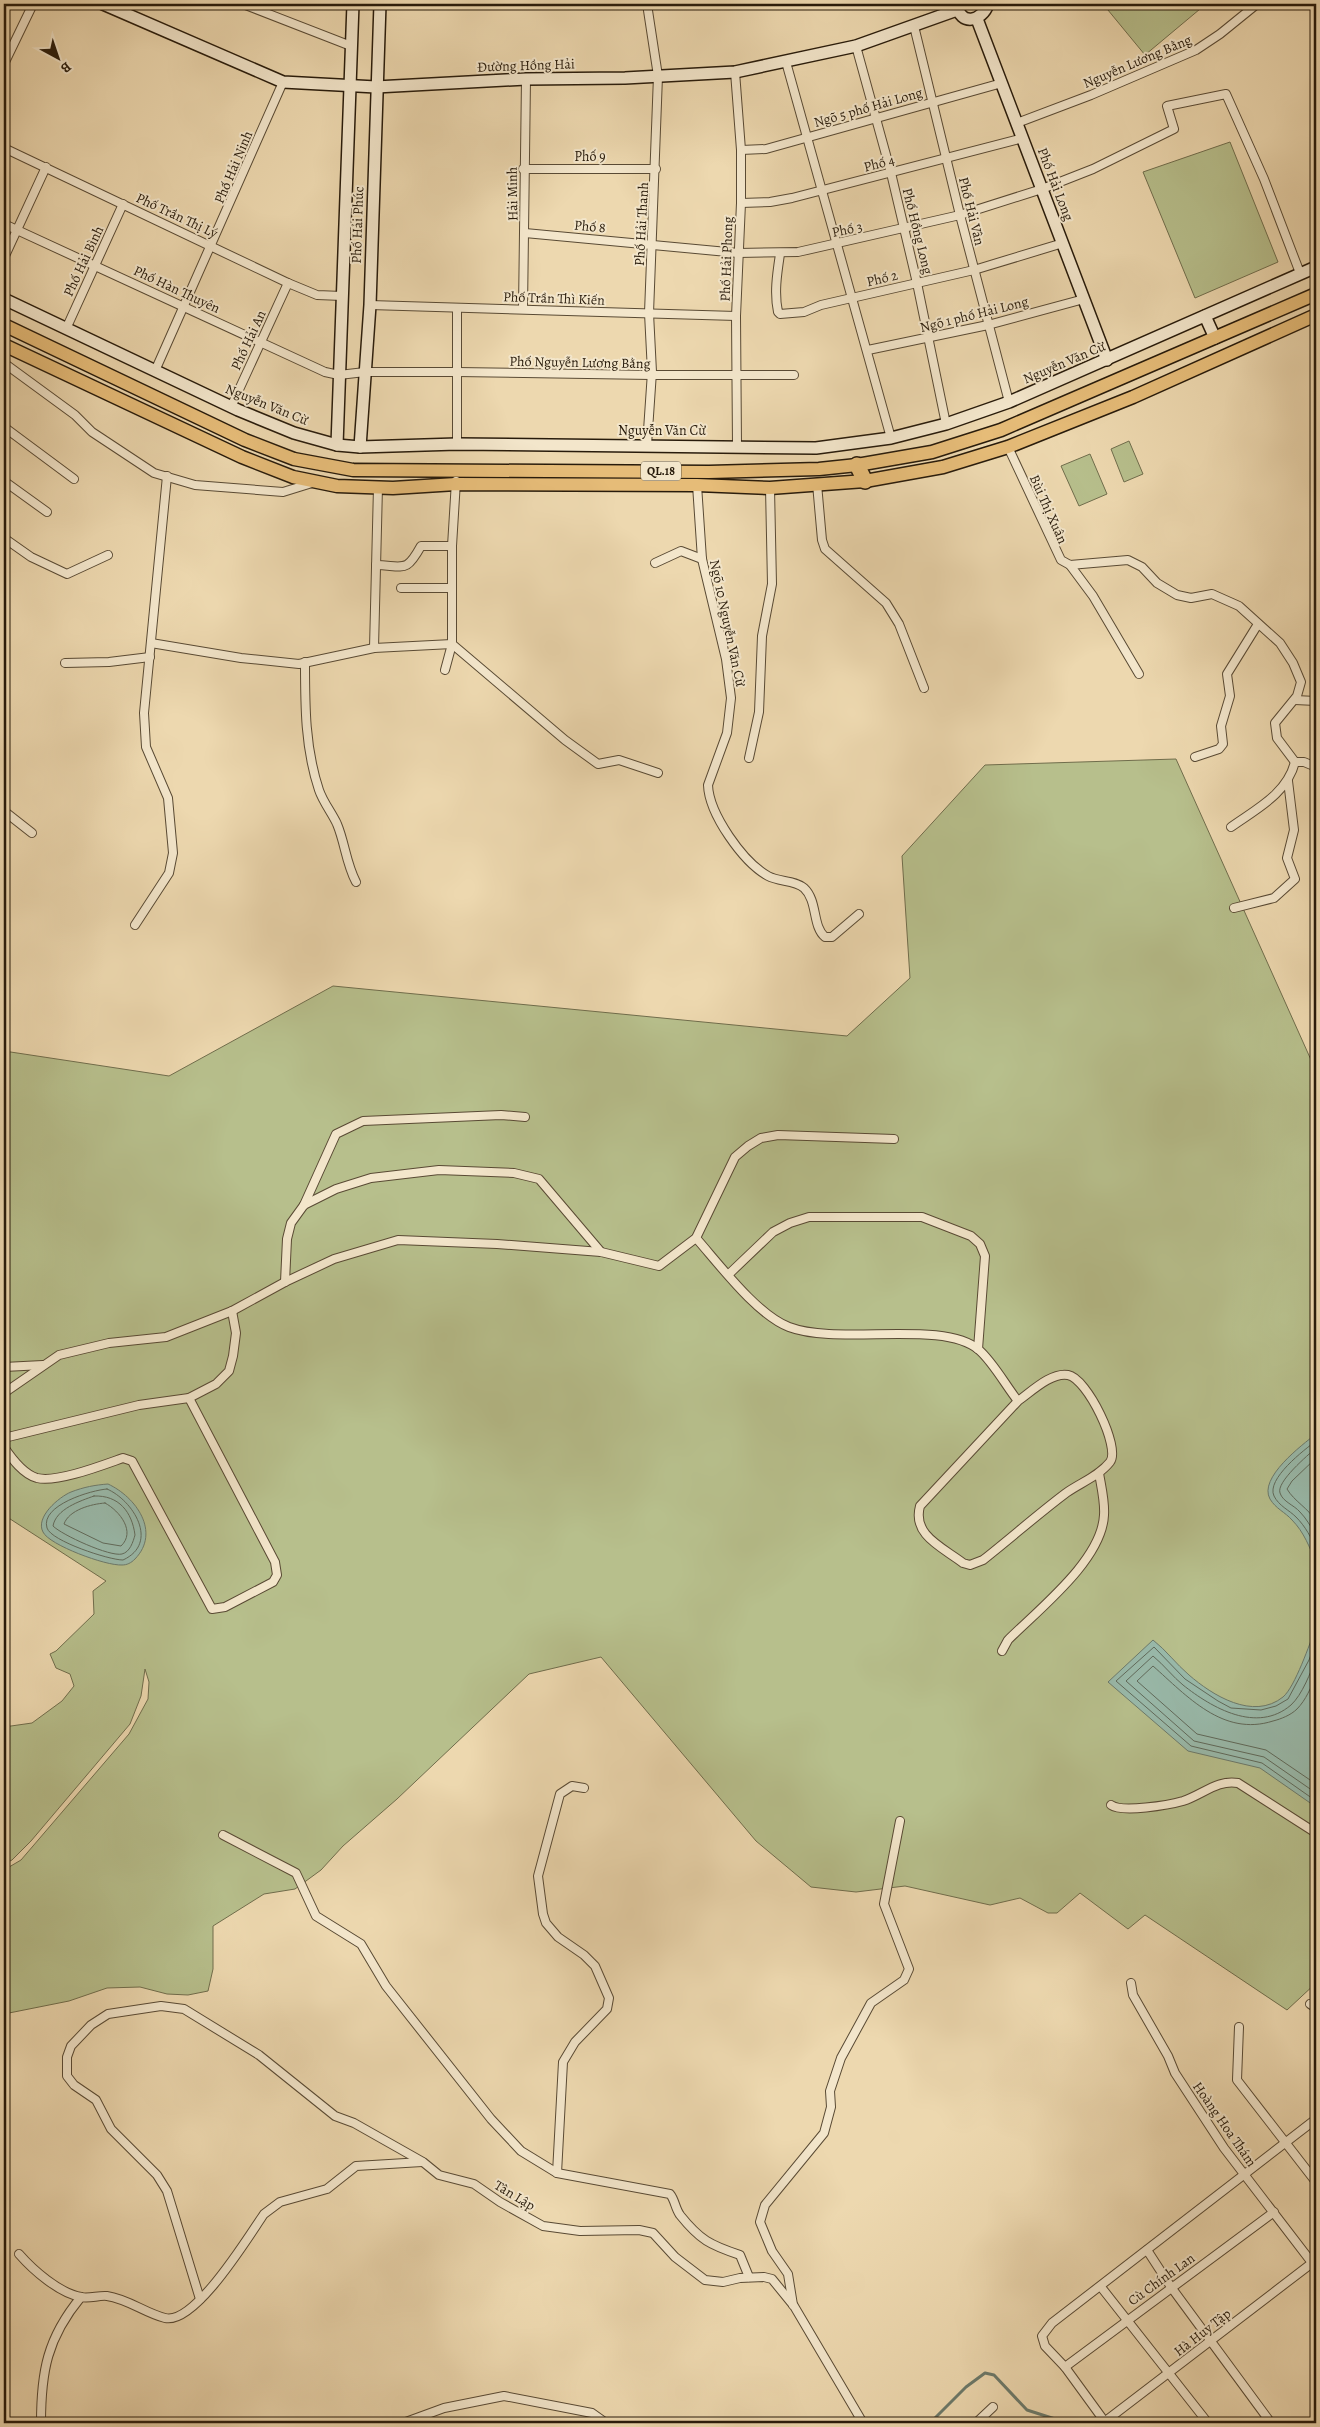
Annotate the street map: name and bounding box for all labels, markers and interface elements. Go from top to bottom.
street label: Nguyễn Lương Bằng [1080,30,1194,93]
north arrow [32,32,82,82]
street label: Đường Hồng Hải [477,54,575,77]
text: B [56,57,76,78]
street label: Ngõ 5 phố Hải Long [812,83,925,132]
street label: Phố Hải Ninh [210,127,258,207]
street label: Phố Hải Long [1033,145,1078,224]
street label: Phố 9 [574,147,606,166]
street label: Phố 4 [862,150,897,176]
street label: Hải Minh [503,166,522,221]
street label: Phố Hải Vân [954,175,989,248]
street label: Phố Hải Thanh [630,181,653,266]
street label: Phố Hải Phúc [347,186,368,264]
street label: Phố Hồng Long [898,186,937,276]
street label: Phố Trần Thị Lý [133,188,221,243]
street label: Phố 8 [573,216,607,237]
street label: Phố Hải Phong [716,216,737,302]
street label: Phố 3 [830,217,864,242]
street label: Phố Hải Bình [59,222,108,300]
street label: Phố Hàn Thuyên [130,261,224,318]
street label: Phố 2 [865,266,900,291]
street label: Phố Trần Thì Kiến [503,287,605,310]
street label: Ngõ 1 phố Hải Long [918,292,1030,337]
street label: Phố Hải An [226,307,271,373]
street label: Nguyễn Văn Cừ [1020,336,1109,388]
street label: Phố Nguyễn Lương Bằng [509,352,651,373]
street label: Nguyễn Văn Cừ [222,379,311,430]
street label: Nguyễn Văn Cừ [618,421,706,440]
road number: QL.18 [641,462,681,481]
street label: Bùi Thị Xuân [1025,472,1072,547]
street label: Ngõ 10 Nguyễn Văn Cừ [705,558,750,689]
street label: Hoàng Hoa Thám [1188,2078,1261,2171]
street label: Tân Lập [491,2176,539,2215]
street label: Cù Chính Lan [1124,2248,1199,2310]
street label: Hà Huy Tập [1170,2304,1235,2361]

